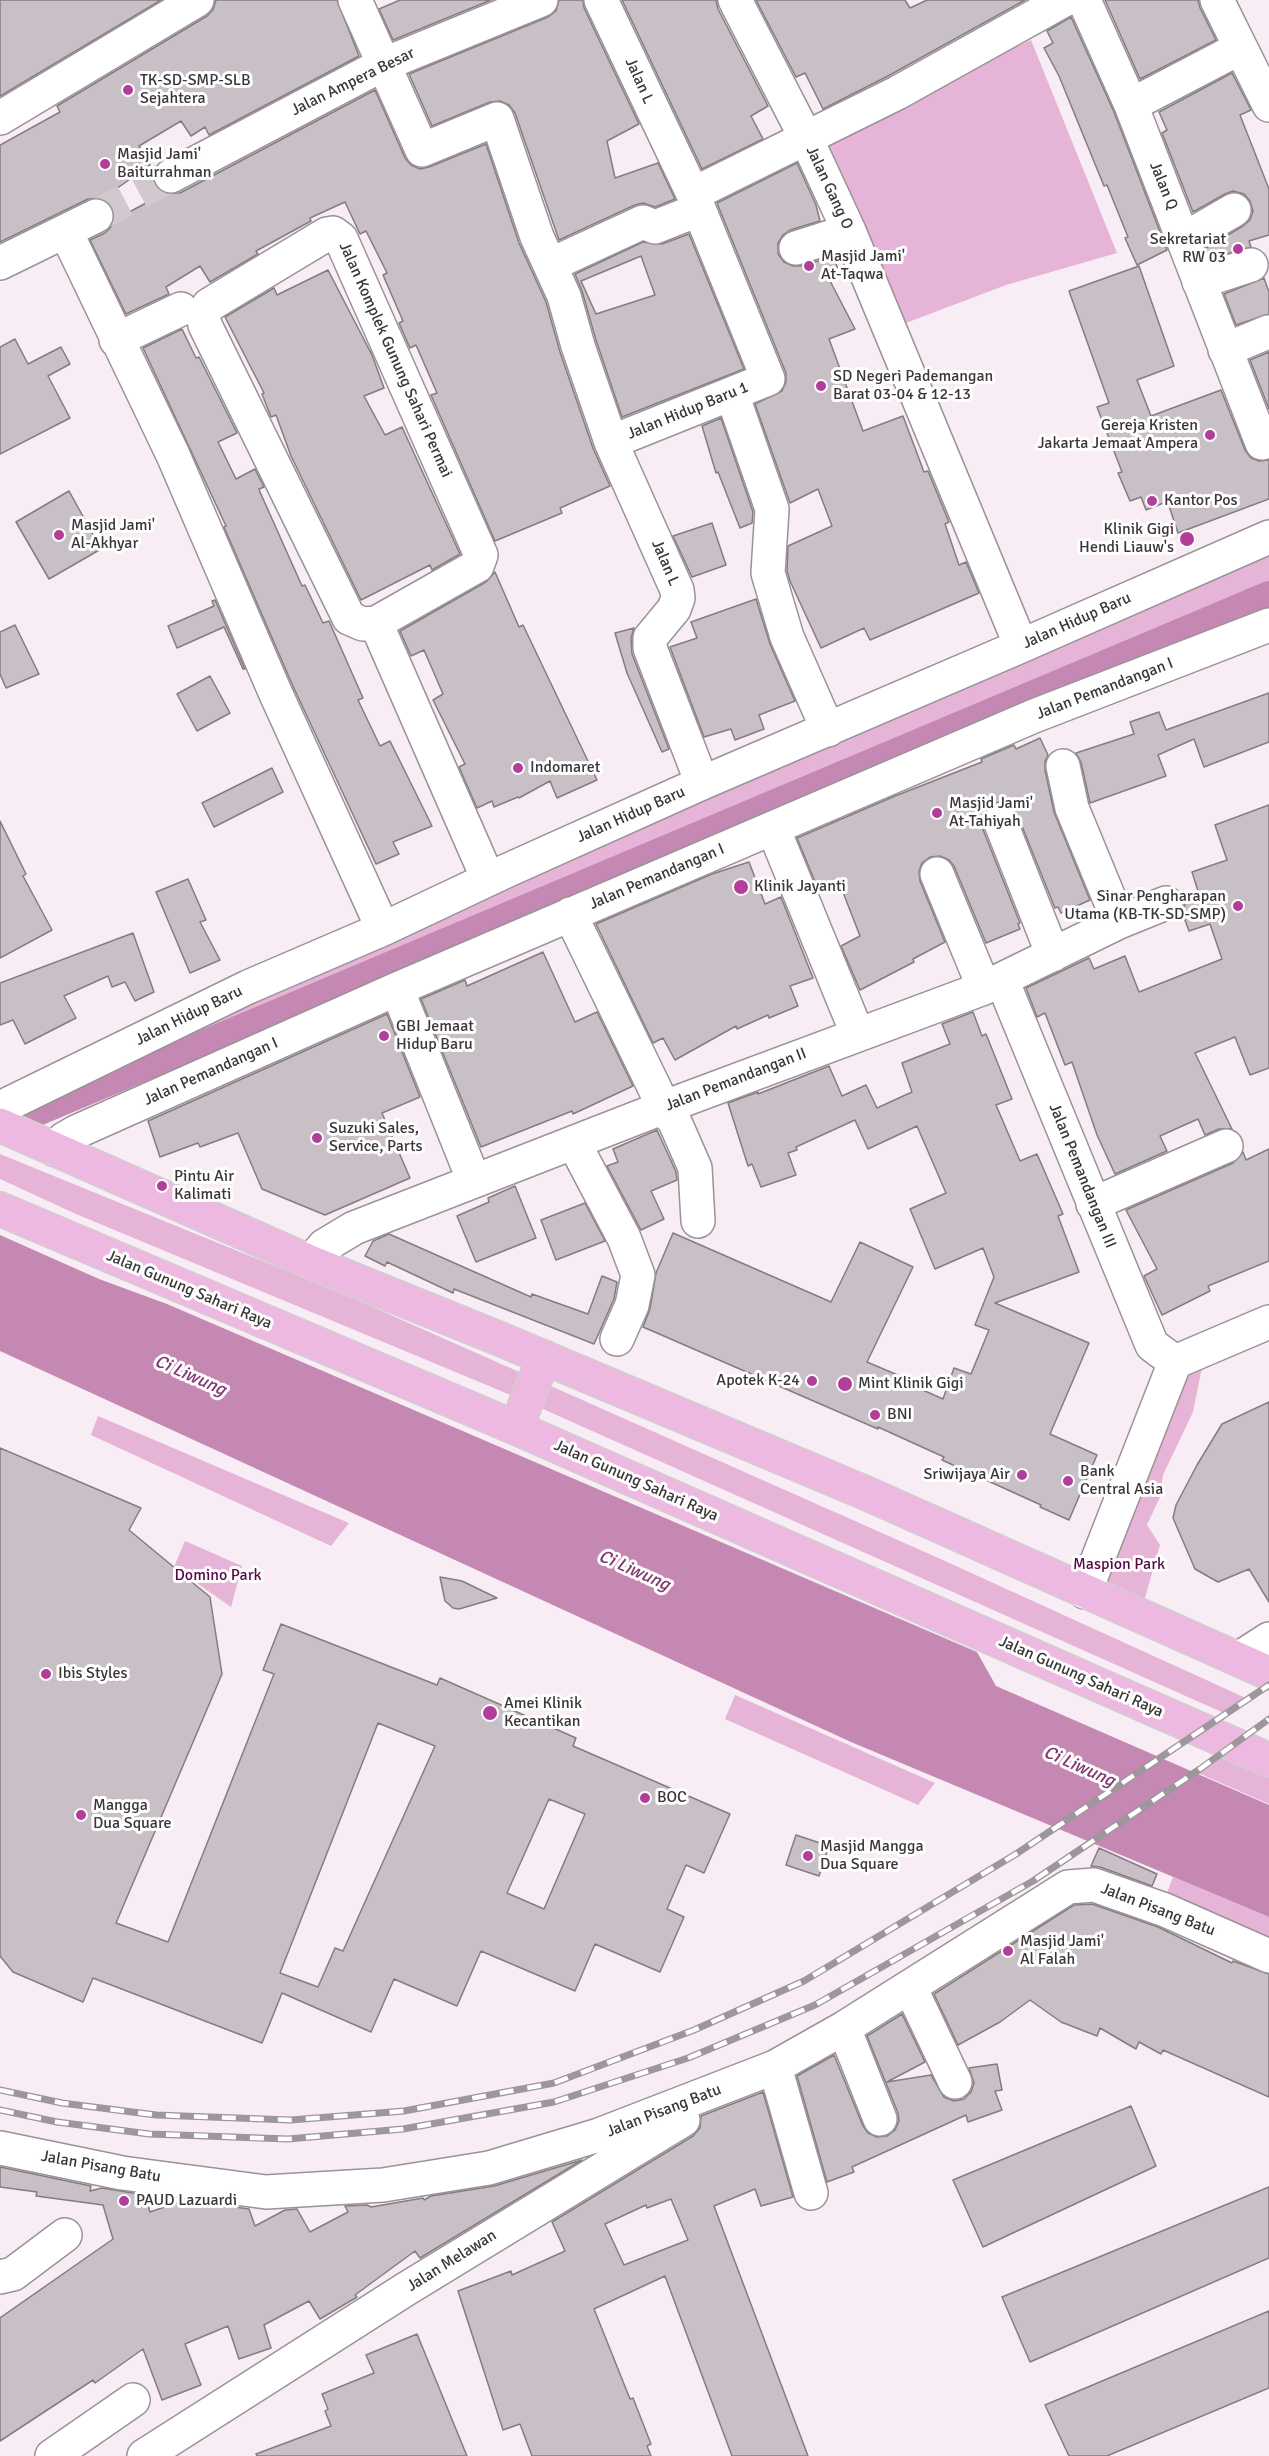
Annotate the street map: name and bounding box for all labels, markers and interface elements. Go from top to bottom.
street label: Jalan Ampera Besar [288,44,418,120]
street label: Jalan L [620,55,658,107]
place label: TK-SD-SMP-SLB Sejahtera [140,71,251,109]
marker: TK-SD-SMP-SLB Sejahtera [121,83,135,97]
street label: Jalan Gang O [801,143,857,233]
place label: Masjid Jami' Baiturrahman [117,145,212,183]
marker: Masjid Jami' Baiturrahman [98,157,112,171]
street label: Jalan Q [1145,159,1181,213]
place label: Sekretariat RW 03 [1150,230,1226,268]
street label: Jalan Komplek Gunung Sahari Permai [334,239,456,481]
marker: Sekretariat RW 03 [1231,242,1245,256]
place label: Masjid Jami' At-Taqwa [821,247,905,285]
marker: Masjid Jami' At-Taqwa [802,259,816,273]
place label: SD Negeri Pademangan Barat 03-04 & 12-13 [833,367,993,405]
street label: Jalan Hidup Baru 1 [625,378,751,444]
marker: SD Negeri Pademangan Barat 03-04 & 12-13 [814,379,828,393]
place label: Gereja Kristen Jakarta Jemaat Ampera [1038,416,1198,454]
marker: Gereja Kristen Jakarta Jemaat Ampera [1203,428,1217,442]
place label: Kantor Pos [1164,491,1238,511]
marker: Kantor Pos [1145,494,1159,508]
place label: Masjid Jami' Al-Akhyar [71,516,155,554]
place label: Klinik Gigi Hendi Liauw's [1079,520,1174,558]
marker: Masjid Jami' Al-Akhyar [52,528,66,542]
marker: Klinik Gigi Hendi Liauw's [1178,530,1196,548]
street label: Jalan L [647,537,683,589]
street label: Jalan Hidup Baru [1020,588,1134,654]
street label: Jalan Pemandangan I [1034,654,1176,724]
place label: Indomaret [530,758,600,778]
marker: Indomaret [511,761,525,775]
street label: Jalan Hidup Baru [574,782,688,848]
place label: Masjid Jami' At-Tahiyah [949,794,1033,832]
marker: Masjid Jami' At-Tahiyah [930,806,944,820]
street label: Jalan Pemandangan I [587,840,727,914]
place label: Klinik Jayanti [754,877,846,897]
marker: Klinik Jayanti [732,878,750,896]
place label: Sinar Pengharapan Utama (KB-TK-SD-SMP) [1064,887,1226,925]
marker: Sinar Pengharapan Utama (KB-TK-SD-SMP) [1231,899,1245,913]
street label: Jalan Hidup Baru [132,982,246,1050]
place label: GBI Jemaat Hidup Baru [396,1017,474,1055]
marker: GBI Jemaat Hidup Baru [377,1029,391,1043]
street label: Jalan Pemandangan I [141,1034,281,1110]
street label: Jalan Pemandangan II [663,1044,809,1116]
street label: Jalan Pemandangan III [1044,1101,1120,1251]
place label: Suzuki Sales, Service, Parts [329,1119,423,1157]
marker: Suzuki Sales, Service, Parts [310,1131,324,1145]
place label: Pintu Air Kalimati [174,1167,234,1205]
marker: Pintu Air Kalimati [155,1179,169,1193]
street label: Jalan Gunung Sahari Raya [103,1246,275,1334]
water label: Ci Liwung [151,1351,229,1401]
place label: Apotek K-24 [716,1371,800,1391]
marker: Apotek K-24 [805,1374,819,1388]
place label: Mint Klinik Gigi [858,1374,964,1394]
marker: Mint Klinik Gigi [836,1375,854,1393]
place label: BNI [887,1405,912,1425]
marker: BNI [868,1408,882,1422]
street label: Jalan Gunung Sahari Raya [551,1436,721,1526]
place label: Bank Central Asia [1080,1462,1163,1500]
place label: Sriwijaya Air [923,1465,1010,1485]
marker: Sriwijaya Air [1015,1468,1029,1482]
marker: Bank Central Asia [1061,1474,1075,1488]
water label: Ci Liwung [595,1546,673,1596]
park label: Maspion Park [1073,1555,1165,1575]
park label: Domino Park [174,1566,262,1586]
street label: Jalan Gunung Sahari Raya [996,1632,1166,1722]
place label: Ibis Styles [58,1664,128,1684]
marker: Ibis Styles [39,1667,53,1681]
place label: Amei Klinik Kecantikan [504,1694,582,1732]
marker: Amei Klinik Kecantikan [481,1704,499,1722]
water label: Ci Liwung [1040,1742,1118,1792]
place label: BOC [657,1788,687,1808]
marker: BOC [638,1791,652,1805]
place label: Mangga Dua Square [93,1796,172,1834]
marker: Mangga Dua Square [74,1808,88,1822]
place label: Masjid Mangga Dua Square [820,1837,924,1875]
marker: Masjid Mangga Dua Square [801,1849,815,1863]
street label: Jalan Pisang Batu [1098,1879,1218,1941]
place label: Masjid Jami' Al Falah [1020,1932,1104,1970]
marker: Masjid Jami' Al Falah [1001,1944,1015,1958]
street label: Jalan Pisang Batu [604,2080,724,2142]
street label: Jalan Pisang Batu [40,2147,162,2187]
place label: PAUD Lazuardi [136,2191,237,2211]
marker: PAUD Lazuardi [117,2194,131,2208]
street label: Jalan Melawan [404,2226,500,2296]

